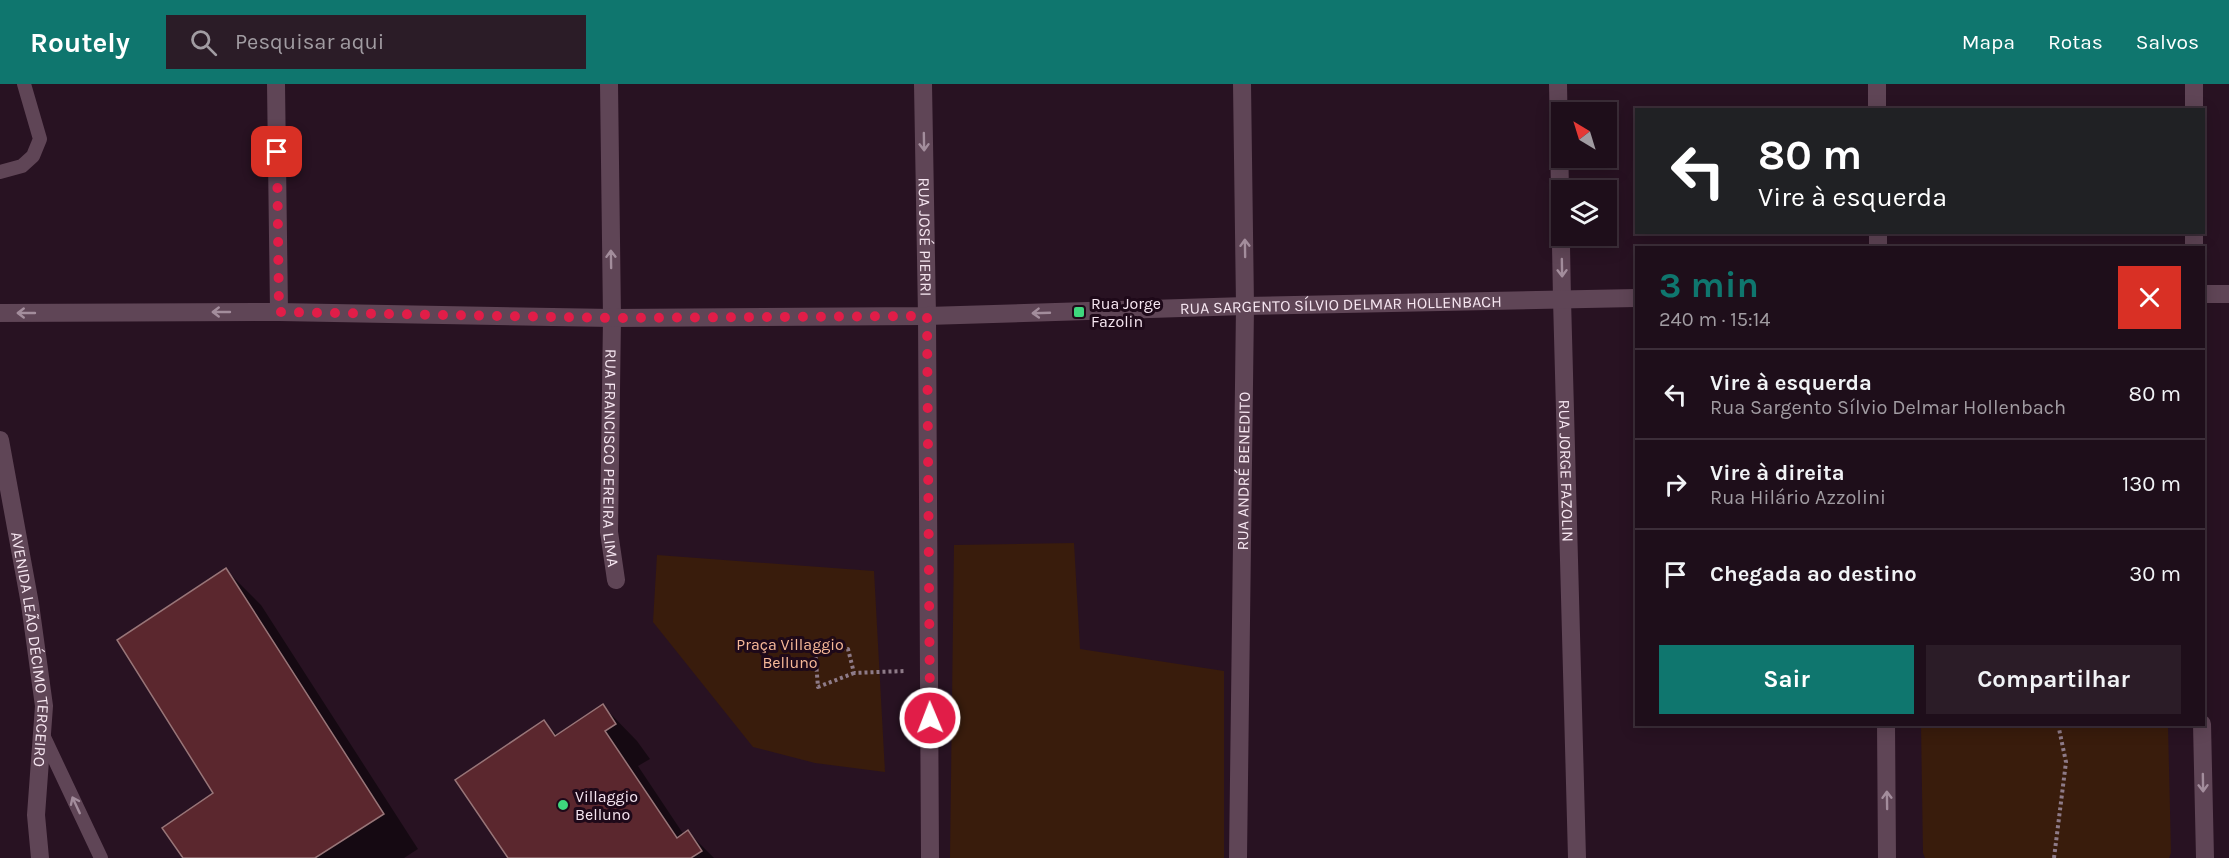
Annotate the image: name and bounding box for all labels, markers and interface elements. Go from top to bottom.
search box [166,15,586,69]
text: Routely [30,26,130,59]
icon: search [187,26,220,59]
text: Pesquisar aqui [235,29,384,55]
text: Mapa [1962,30,2015,54]
text: Rotas [2048,30,2103,54]
text: Salvos [2136,30,2199,54]
north arrow [1551,102,1617,168]
map controls [1551,102,1617,246]
pin [251,126,302,177]
text: 80 m [1758,130,1862,180]
one-way arrow [918,132,930,152]
icon: left [1659,132,1737,210]
icon: arrive [260,135,293,168]
street label: RUA JOSÉ PIERRI [915,177,936,297]
button: layers [1551,180,1617,246]
text: Vire à esquerda [1758,181,1947,213]
one-way arrow [1239,238,1250,258]
one-way arrow [605,250,617,270]
one-way arrow [1556,258,1568,278]
text: 3 min [1659,264,1759,306]
button: close [2118,266,2181,329]
street label: RUA SARGENTO SÍLVIO DELMAR HOLLENBACH [1180,292,1502,318]
place label: Rua Jorge Fazolin [1091,294,1161,331]
marker: Rua Jorge Fazolin [1072,305,1086,319]
one-way arrow [211,306,231,318]
one-way arrow [16,307,36,319]
one-way arrow [1032,307,1052,319]
text: 240 m · 15:14 [1659,308,1770,331]
street label: RUA FRANCISCO PEREIRA LIMA [599,349,623,568]
text: Vire à esquerda [1710,370,1872,396]
icon: left [1659,378,1692,411]
text: 80 m [2129,381,2181,407]
street label: RUA ANDRÉ BENEDITO [1233,391,1254,551]
text: Rua Sargento Sílvio Delmar Hollenbach [1710,396,2066,419]
street label: RUA JORGE FAZOLIN [1555,399,1578,542]
text: Vire à direita [1710,460,1845,486]
icon: right [1659,468,1692,501]
text: 130 m [2122,471,2181,497]
text: Rua Hilário Azzolini [1710,486,1886,509]
street label: AVENIDA LEÃO DÉCIMO TERCEIRO [7,530,53,768]
icon: arrive [1659,558,1692,591]
text: Chegada ao destino [1710,561,1917,587]
text: 30 m [2129,561,2181,587]
park label: Praça Villaggio Belluno [736,635,844,672]
button: Sair [1659,645,1914,714]
button: Compartilhar [1926,645,2181,714]
position arrow [898,686,962,750]
one-way arrow [2197,772,2209,792]
place label: Villaggio Belluno [575,787,638,824]
one-way arrow [1881,790,1892,810]
one-way arrow [69,797,81,815]
marker: Villaggio Belluno [556,798,570,812]

